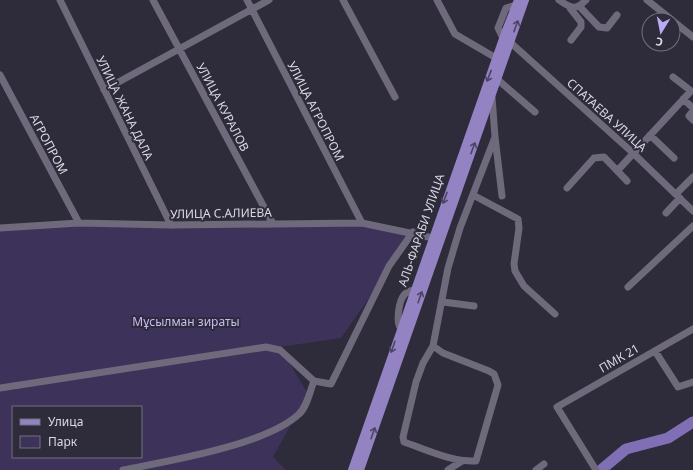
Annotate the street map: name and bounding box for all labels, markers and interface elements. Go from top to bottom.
north arrow [641,12,681,52]
one-way arrow [513,19,520,32]
text: С [654,34,664,50]
street label: УЛИЦА ЖАНА ДАЛА [92,53,158,163]
street label: УЛИЦА АГРОПРОМ [284,58,348,164]
street label: УЛИЦА КУРАЛОВ [193,60,254,154]
one-way arrow [485,69,493,81]
street label: СПАТАЕВА УЛИЦА [563,74,651,156]
street label: АГРОПРОМ [26,111,72,177]
one-way arrow [469,142,477,154]
street label: АЛЬ-ФАРАБИ УЛИЦА [394,171,448,289]
one-way arrow [441,192,449,204]
street label: УЛИЦА С.АЛИЕВА [170,204,272,222]
one-way arrow [417,291,424,304]
park label: Мұсылман зираты [132,313,240,330]
street label: ПМК 21 [596,340,642,376]
one-way arrow [389,341,396,354]
legend [12,406,142,458]
text: Улица [48,413,83,430]
one-way arrow [370,427,377,440]
text: Парк [48,433,78,450]

